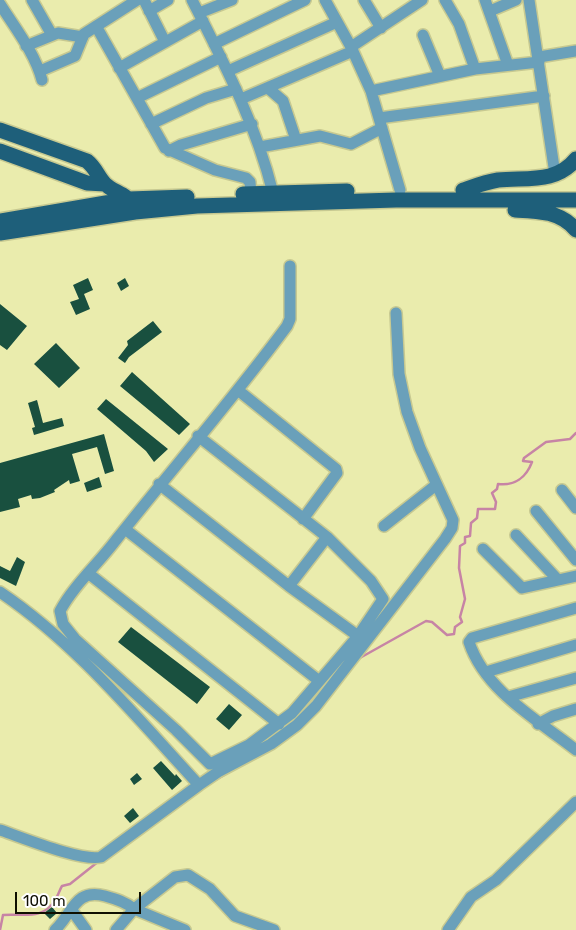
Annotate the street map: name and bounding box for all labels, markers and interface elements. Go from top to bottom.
scale bar [18,882,144,914]
text: 100 m [23,892,65,910]

